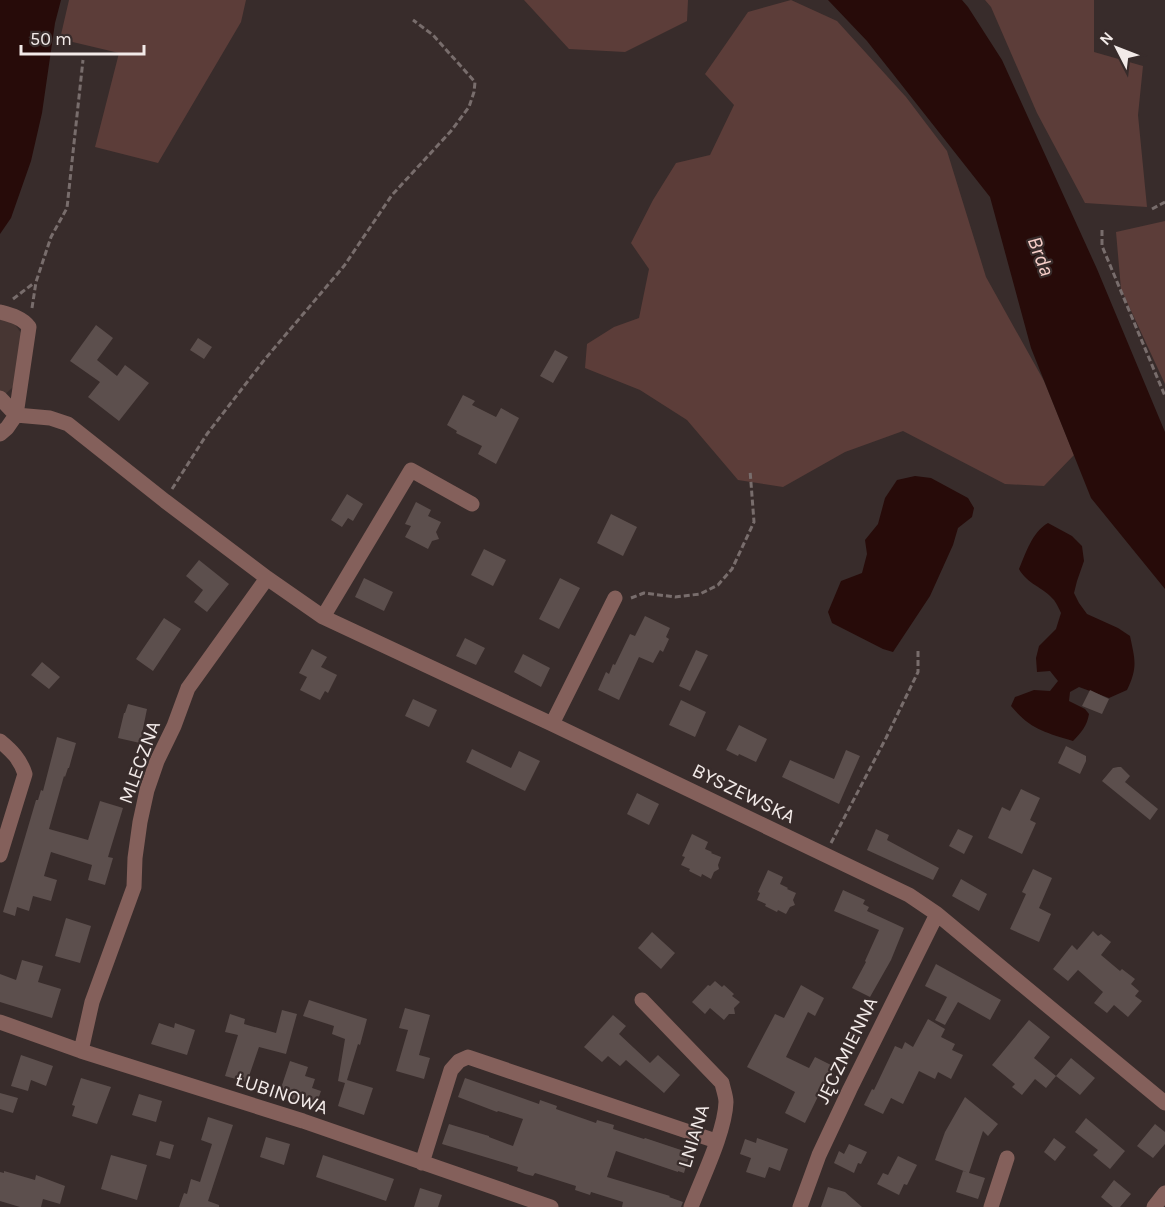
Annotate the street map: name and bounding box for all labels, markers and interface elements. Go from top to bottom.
scale bar [21,18,144,56]
north arrow [1087,18,1147,78]
text: 50 m [30,28,72,50]
text: N [1095,28,1117,49]
water label: Brda [1022,233,1060,279]
street label: MLECZNA [114,717,165,807]
street label: BYSZEWSKA [689,759,799,828]
street label: JĘCZMIENNA [811,993,882,1107]
street label: ŁUBINOWA [233,1068,331,1119]
street label: LNIANA [673,1102,714,1171]

